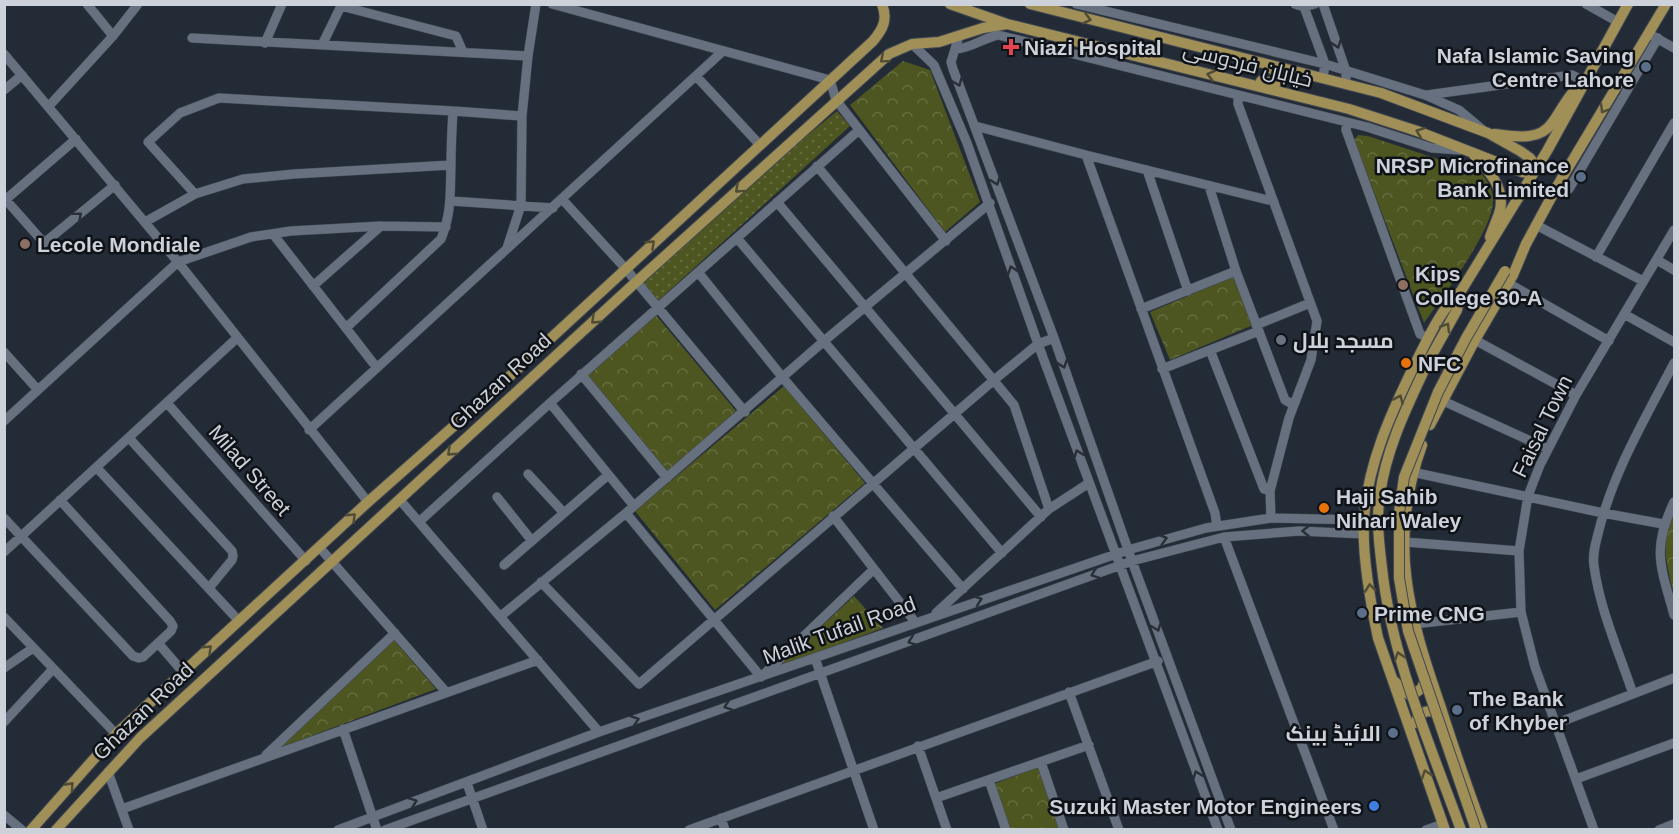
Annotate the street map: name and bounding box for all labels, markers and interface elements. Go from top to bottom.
one-way arrow [1081,12,1091,24]
place label: Niazi Hospital [1024,36,1162,59]
street label: خیابان فردوسی [1181,37,1315,93]
marker: Niazi Hospital [1002,38,1020,56]
one-way arrow [1329,38,1342,49]
place label: Nafa Islamic Saving Centre Lahore [1437,44,1634,91]
one-way arrow [880,52,891,63]
marker: Nafa Islamic Saving Centre Lahore [1639,60,1653,74]
one-way arrow [1207,70,1217,83]
one-way arrow [951,76,963,87]
one-way arrow [1599,103,1611,113]
one-way arrow [1415,127,1426,139]
place label: NRSP Microfinance Bank Limited [1376,154,1569,201]
marker: NRSP Microfinance Bank Limited [1574,170,1588,184]
one-way arrow [988,175,1001,186]
one-way arrow [735,182,746,193]
one-way arrow [71,212,82,223]
place label: Lecole Mondiale [37,233,200,256]
marker: Lecole Mondiale [18,237,32,251]
one-way arrow [644,240,655,251]
place label: Kips College 30-A [1415,262,1542,309]
one-way arrow [1007,266,1020,276]
marker: Kips College 30-A [1396,278,1410,292]
one-way arrow [591,313,602,324]
one-way arrow [1439,323,1451,333]
street label: Ghazan Road [445,328,555,434]
place label: مسجد بلال [1293,329,1394,353]
marker: مسجد بلال [1274,333,1288,347]
place label: NFC [1418,352,1461,375]
marker: NFC [1399,356,1413,370]
one-way arrow [1056,358,1068,369]
street label: Faisal Town [1507,371,1577,481]
one-way arrow [1391,395,1403,406]
street label: Milad Street [205,420,296,520]
one-way arrow [447,445,458,456]
one-way arrow [1073,449,1086,460]
place label: Haji Sahib Nihari Waley [1336,485,1462,532]
marker: Haji Sahib Nihari Waley [1317,501,1331,515]
one-way arrow [345,513,356,524]
one-way arrow [1301,525,1310,538]
one-way arrow [1158,534,1168,547]
one-way arrow [1090,567,1101,580]
one-way arrow [1364,584,1377,593]
street label: Malik Tufail Road [759,592,919,668]
one-way arrow [972,595,983,608]
place label: Prime CNG [1374,602,1485,625]
marker: Prime CNG [1355,606,1369,620]
one-way arrow [1150,621,1162,632]
one-way arrow [907,633,918,646]
one-way arrow [202,645,212,656]
one-way arrow [1393,651,1406,662]
street label: Ghazan Road [88,658,198,764]
place label: The Bank of Khyber [1469,687,1567,734]
one-way arrow [723,699,734,712]
marker: The Bank of Khyber [1450,703,1464,717]
one-way arrow [629,714,640,727]
place label: الائیڈ بینک [1286,722,1381,746]
marker: الائیڈ بینک [1386,726,1400,740]
one-way arrow [1421,769,1434,780]
one-way arrow [1192,770,1204,781]
one-way arrow [63,782,74,793]
place label: Suzuki Master Motor Engineers [1049,795,1362,818]
one-way arrow [407,797,418,810]
marker: Suzuki Master Motor Engineers [1367,799,1381,813]

